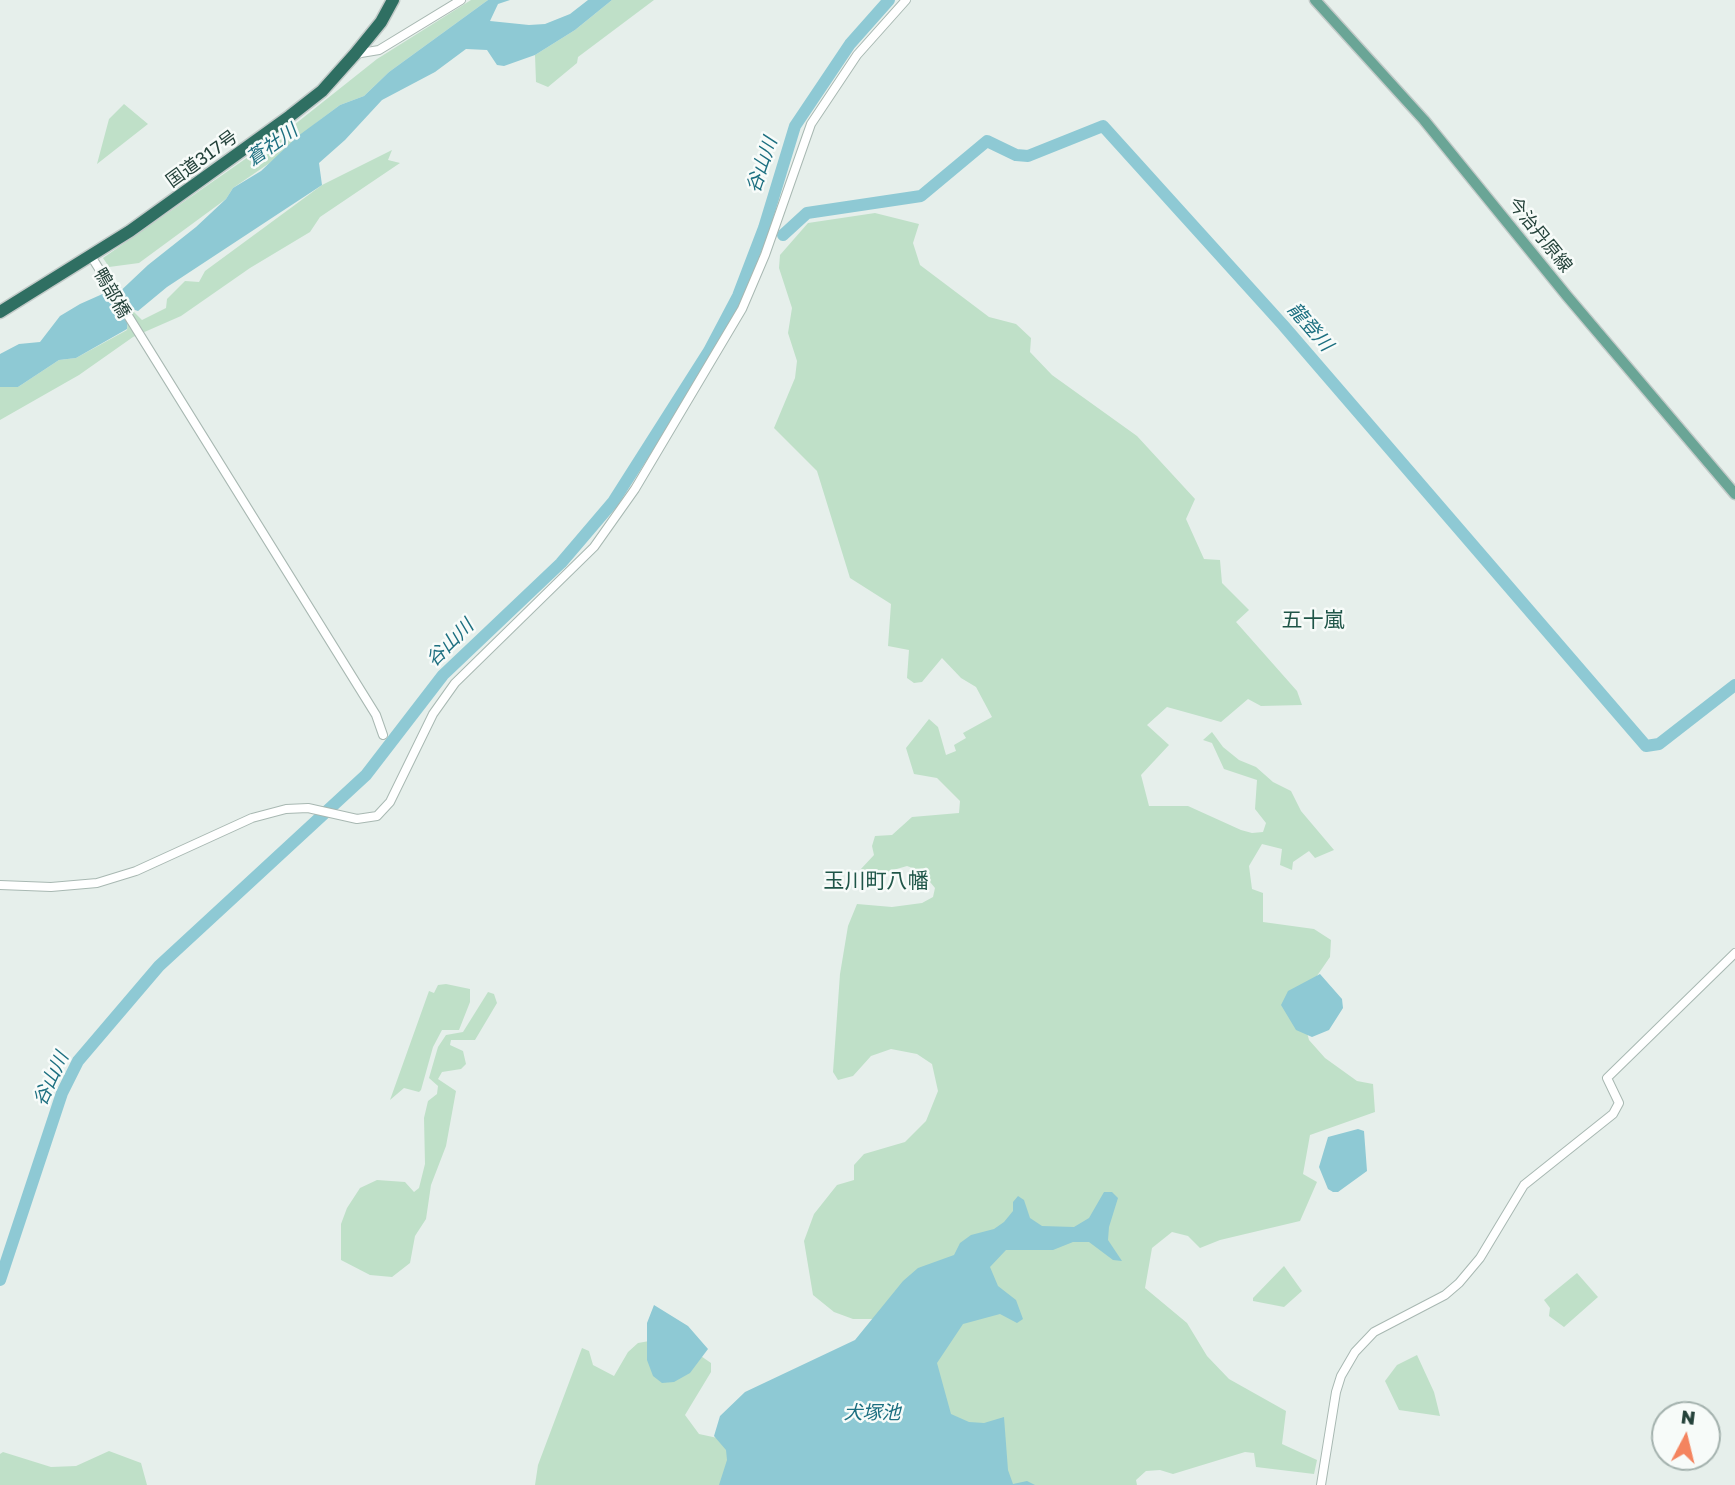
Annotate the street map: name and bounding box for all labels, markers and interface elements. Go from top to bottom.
water label: 蒼社川 [242,119,302,171]
street label: 国道317号 [162,126,242,192]
water label: 谷山川 [742,134,782,196]
street label: 今治丹原線 [1503,193,1577,277]
street label: 鴨部橋 [89,264,135,322]
water label: 龍登川 [1283,298,1337,356]
district label: 五十嵐 [1282,607,1344,633]
water label: 谷山川 [422,615,478,671]
district label: 玉川町八幡 [824,868,928,894]
water label: 谷山川 [29,1048,73,1110]
north arrow [1651,1401,1721,1471]
water label: 犬塚池 [844,1402,900,1424]
text: N [1680,1404,1697,1429]

